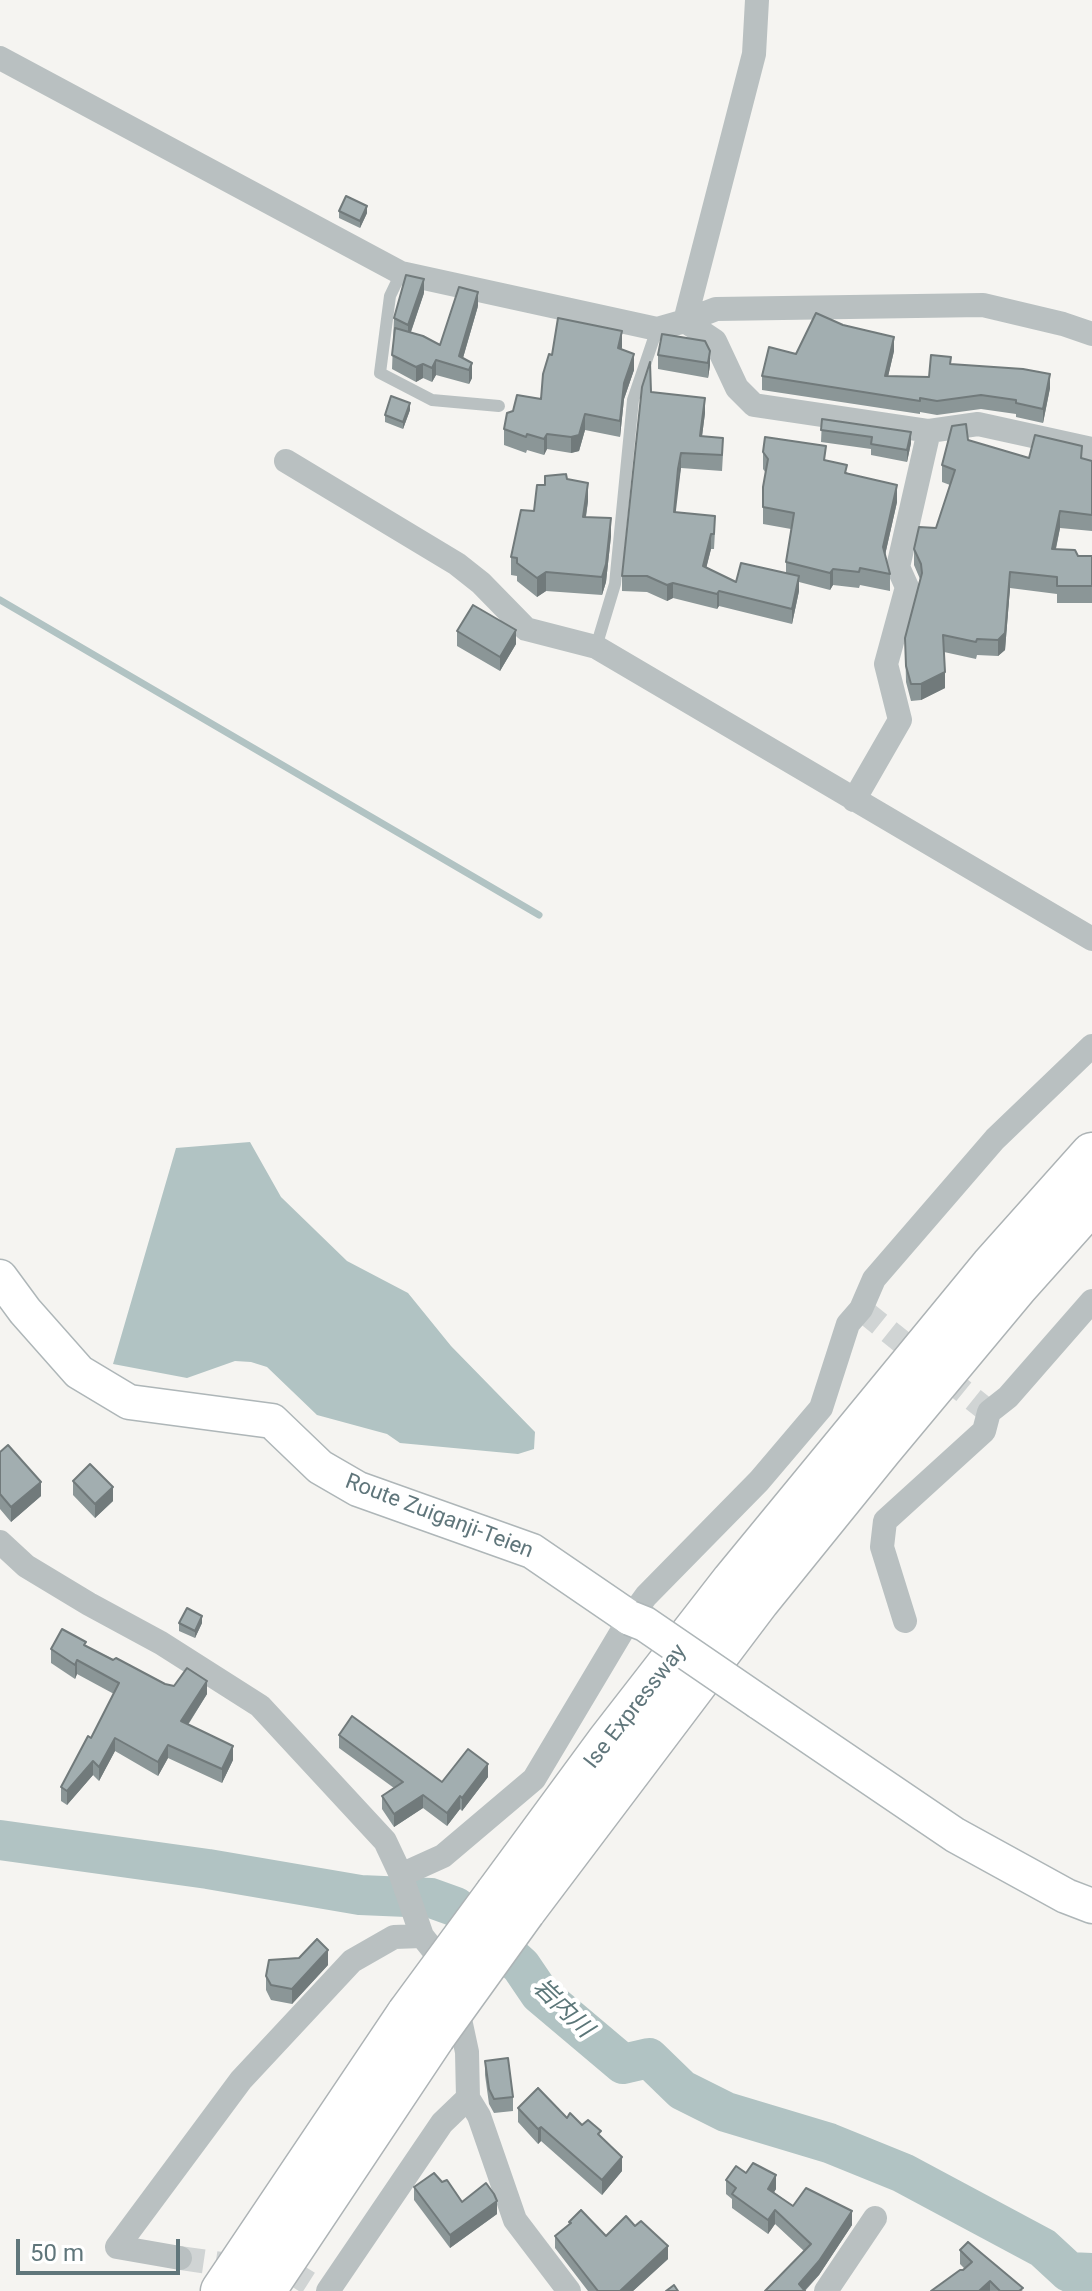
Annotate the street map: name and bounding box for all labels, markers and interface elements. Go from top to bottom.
street label: Route Zuiganji-Teien [341,1469,537,1565]
street label: Ise Expressway [579,1640,693,1774]
water label: 岩内川 [526,1974,598,2044]
scale bar [20,2223,184,2273]
text: 50 m [30,2239,84,2267]

